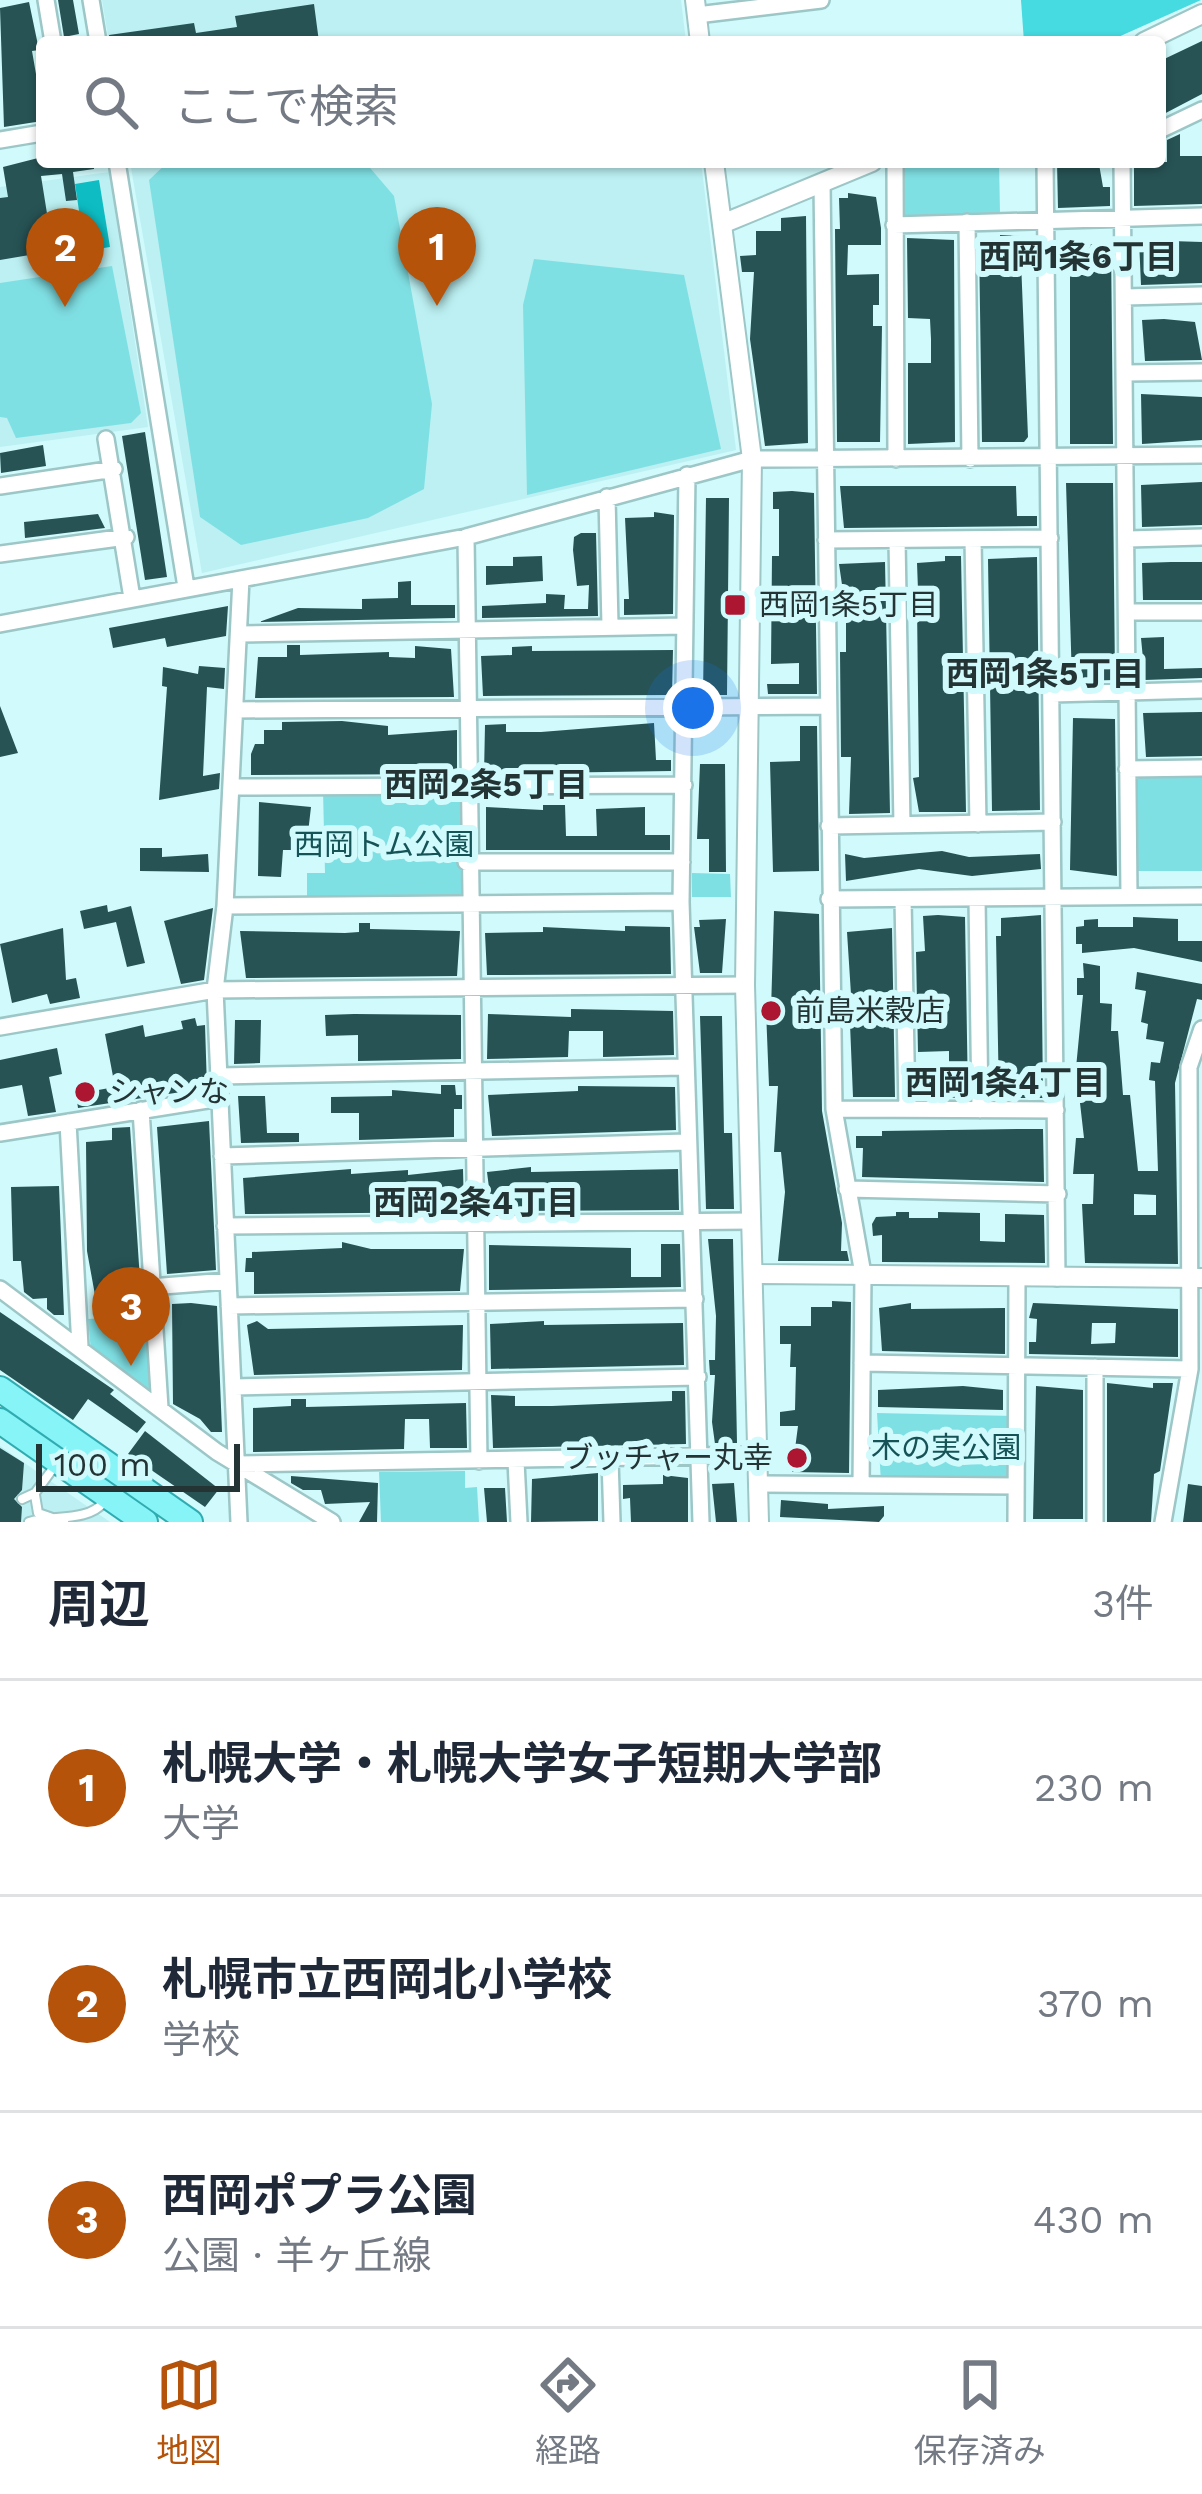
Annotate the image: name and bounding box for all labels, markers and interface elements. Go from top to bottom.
search box [36,36,1166,168]
icon: search [78,69,144,135]
text: ここで検索 [174,80,399,133]
pin: 1 [398,207,476,306]
pin: 2 [26,208,104,307]
district label: 西岡1条6丁目 [978,237,1178,276]
place label: 西岡1条5丁目 [759,587,938,622]
marker: 西岡1条5丁目 [722,592,748,618]
district label: 西岡1条5丁目 [946,654,1144,693]
your location [663,678,723,738]
district label: 西岡2条5丁目 [384,765,588,804]
park label: 西岡トム公園 [294,827,474,862]
place label: 前島米穀店 [795,993,945,1028]
marker: 前島米穀店 [758,998,784,1024]
district label: 西岡1条4丁目 [905,1063,1105,1102]
place label: シャンな [109,1074,229,1109]
marker: シャンな [72,1079,98,1105]
district label: 西岡2条4丁目 [373,1183,579,1222]
pin: 3 [92,1267,170,1366]
park label: 木の実公園 [871,1430,1021,1465]
scale bar [36,1438,240,1491]
place label: ブッチャー丸幸 [563,1440,773,1475]
text: 100 m [54,1445,151,1484]
marker: ブッチャー丸幸 [784,1445,810,1471]
text: 周辺 [48,1575,150,1634]
text: 3件 [1092,1581,1154,1626]
text: 札幌大学・札幌大学女子短期大学部 [162,1737,882,1790]
text: 1 [79,1765,95,1810]
text: 230 m [1034,1765,1154,1810]
text: 大学 [162,1801,240,1846]
text: 札幌市立西岡北小学校 [162,1953,612,2006]
text: 2 [75,1981,99,2026]
text: 370 m [1037,1981,1154,2026]
text: 学校 [162,2017,240,2062]
text: 西岡ポプラ公園 [162,2169,477,2222]
text: 3 [75,2197,99,2242]
text: 430 m [1033,2197,1154,2242]
text: 公園 · 羊ヶ丘線 [162,2233,431,2278]
tab: 地図 [156,2352,222,2472]
tab: 経路 [535,2352,601,2472]
tab: 保存済み [914,2352,1046,2472]

